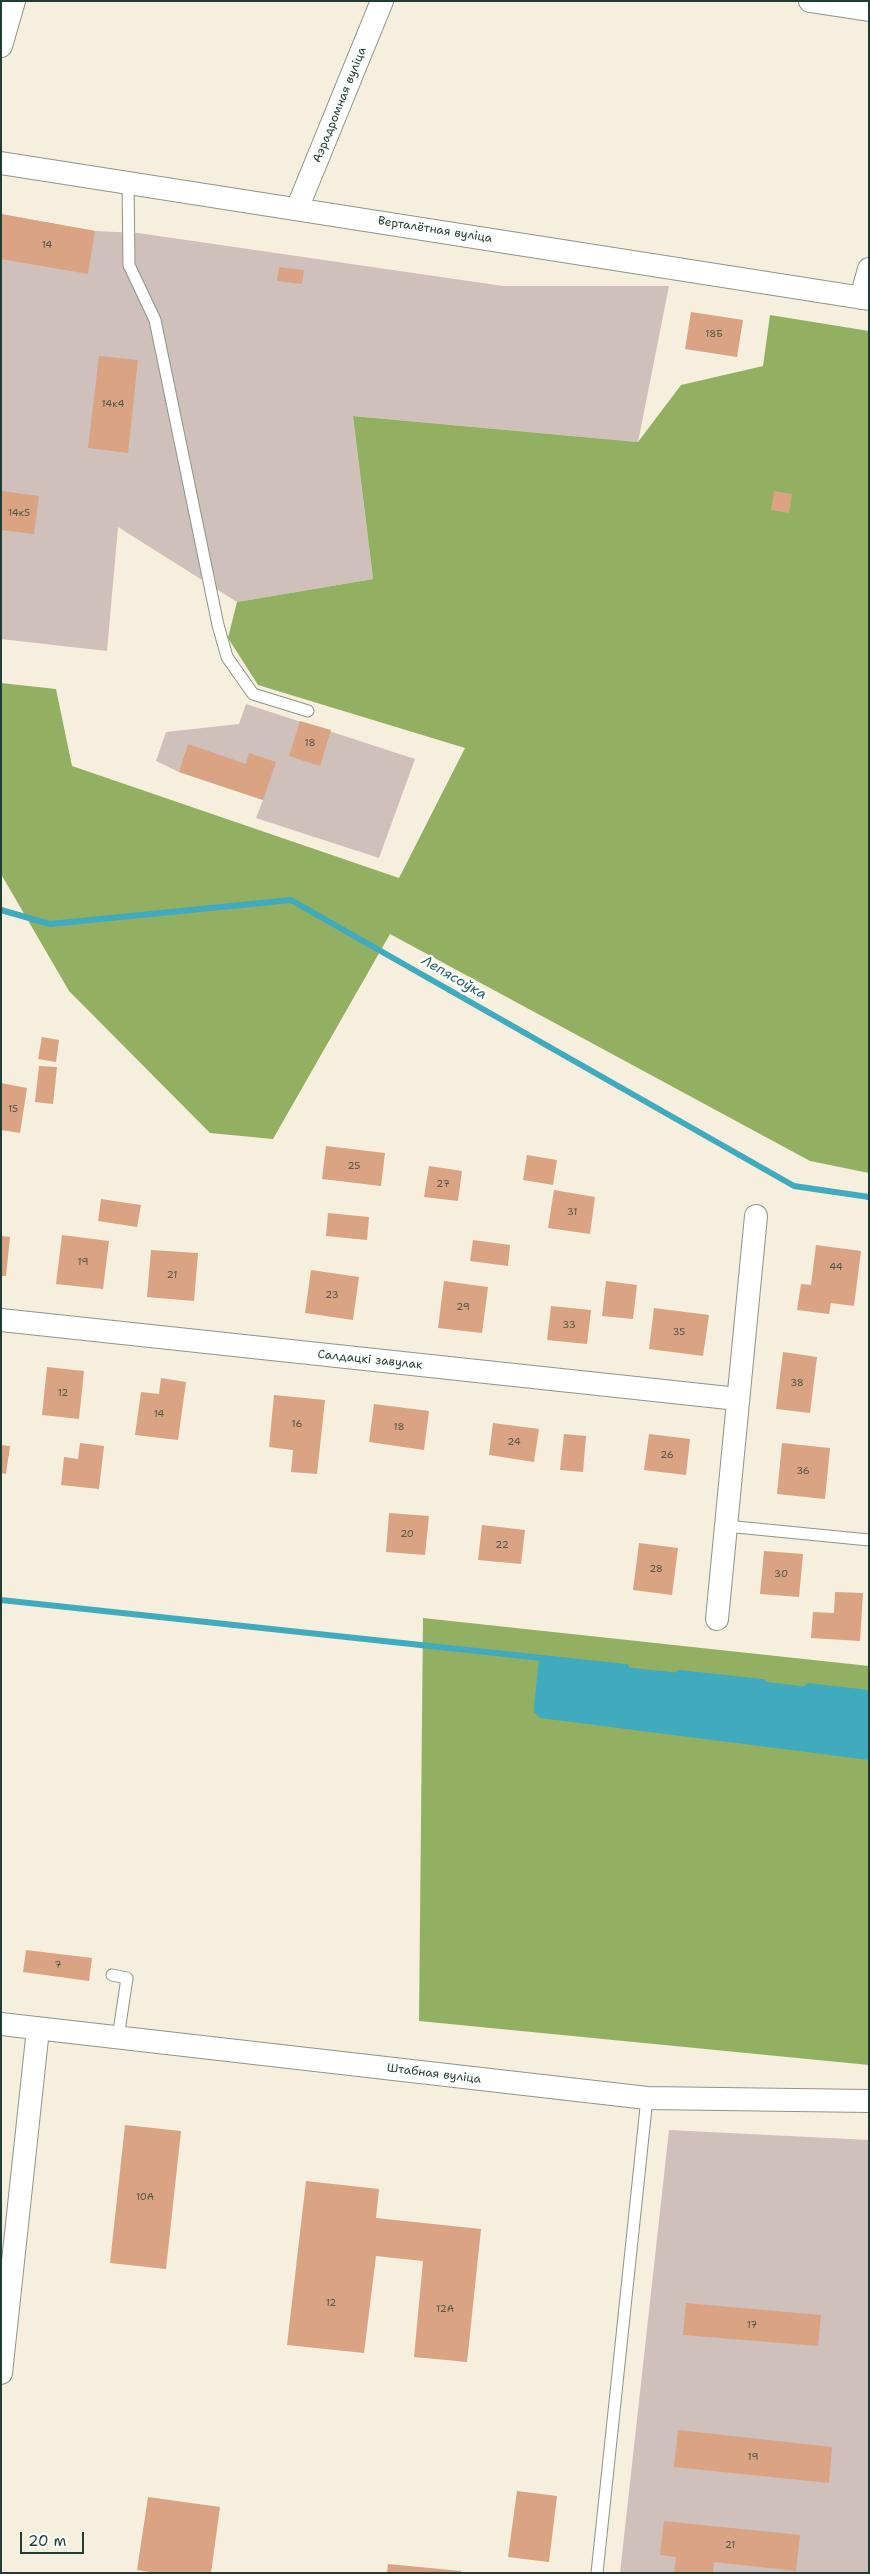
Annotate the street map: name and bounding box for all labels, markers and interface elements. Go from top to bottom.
street label: Аэрадромная вуліца [310,45,370,165]
street label: Верталётная вуліца [377,214,493,246]
house number: 14 [42,239,52,251]
house number: 18Б [705,328,723,340]
house number: 14к4 [101,398,125,410]
house number: 14к5 [8,507,30,519]
house number: 18 [304,737,316,749]
water label: Лепясоўка [418,953,490,1003]
house number: 15 [8,1103,18,1115]
house number: 25 [348,1160,360,1172]
house number: 27 [436,1178,450,1190]
house number: 31 [567,1206,577,1218]
house number: 19 [78,1256,88,1268]
house number: 44 [829,1261,843,1273]
house number: 21 [167,1269,177,1281]
house number: 23 [325,1289,339,1301]
house number: 29 [456,1301,470,1313]
house number: 33 [562,1319,576,1331]
house number: 35 [673,1326,685,1338]
street label: Салдацкі завулак [317,1347,423,1373]
house number: 38 [790,1377,804,1389]
house number: 12 [58,1387,68,1399]
house number: 14 [154,1408,164,1420]
house number: 16 [292,1418,302,1430]
house number: 18 [393,1421,405,1433]
house number: 24 [507,1436,521,1448]
house number: 26 [660,1449,674,1461]
house number: 36 [796,1465,810,1477]
house number: 20 [400,1528,414,1540]
house number: 22 [495,1539,509,1551]
house number: 28 [649,1563,663,1575]
house number: 30 [774,1568,788,1580]
house number: 7 [55,1959,61,1971]
street label: Штабная вуліца [386,2061,482,2087]
house number: 10А [136,2191,154,2203]
house number: 12 [326,2297,336,2309]
house number: 12А [436,2303,454,2315]
house number: 17 [747,2319,757,2331]
house number: 19 [748,2451,758,2463]
scale bar [22,2522,86,2554]
text: 20 m [28,2531,67,2551]
house number: 21 [725,2539,735,2551]

